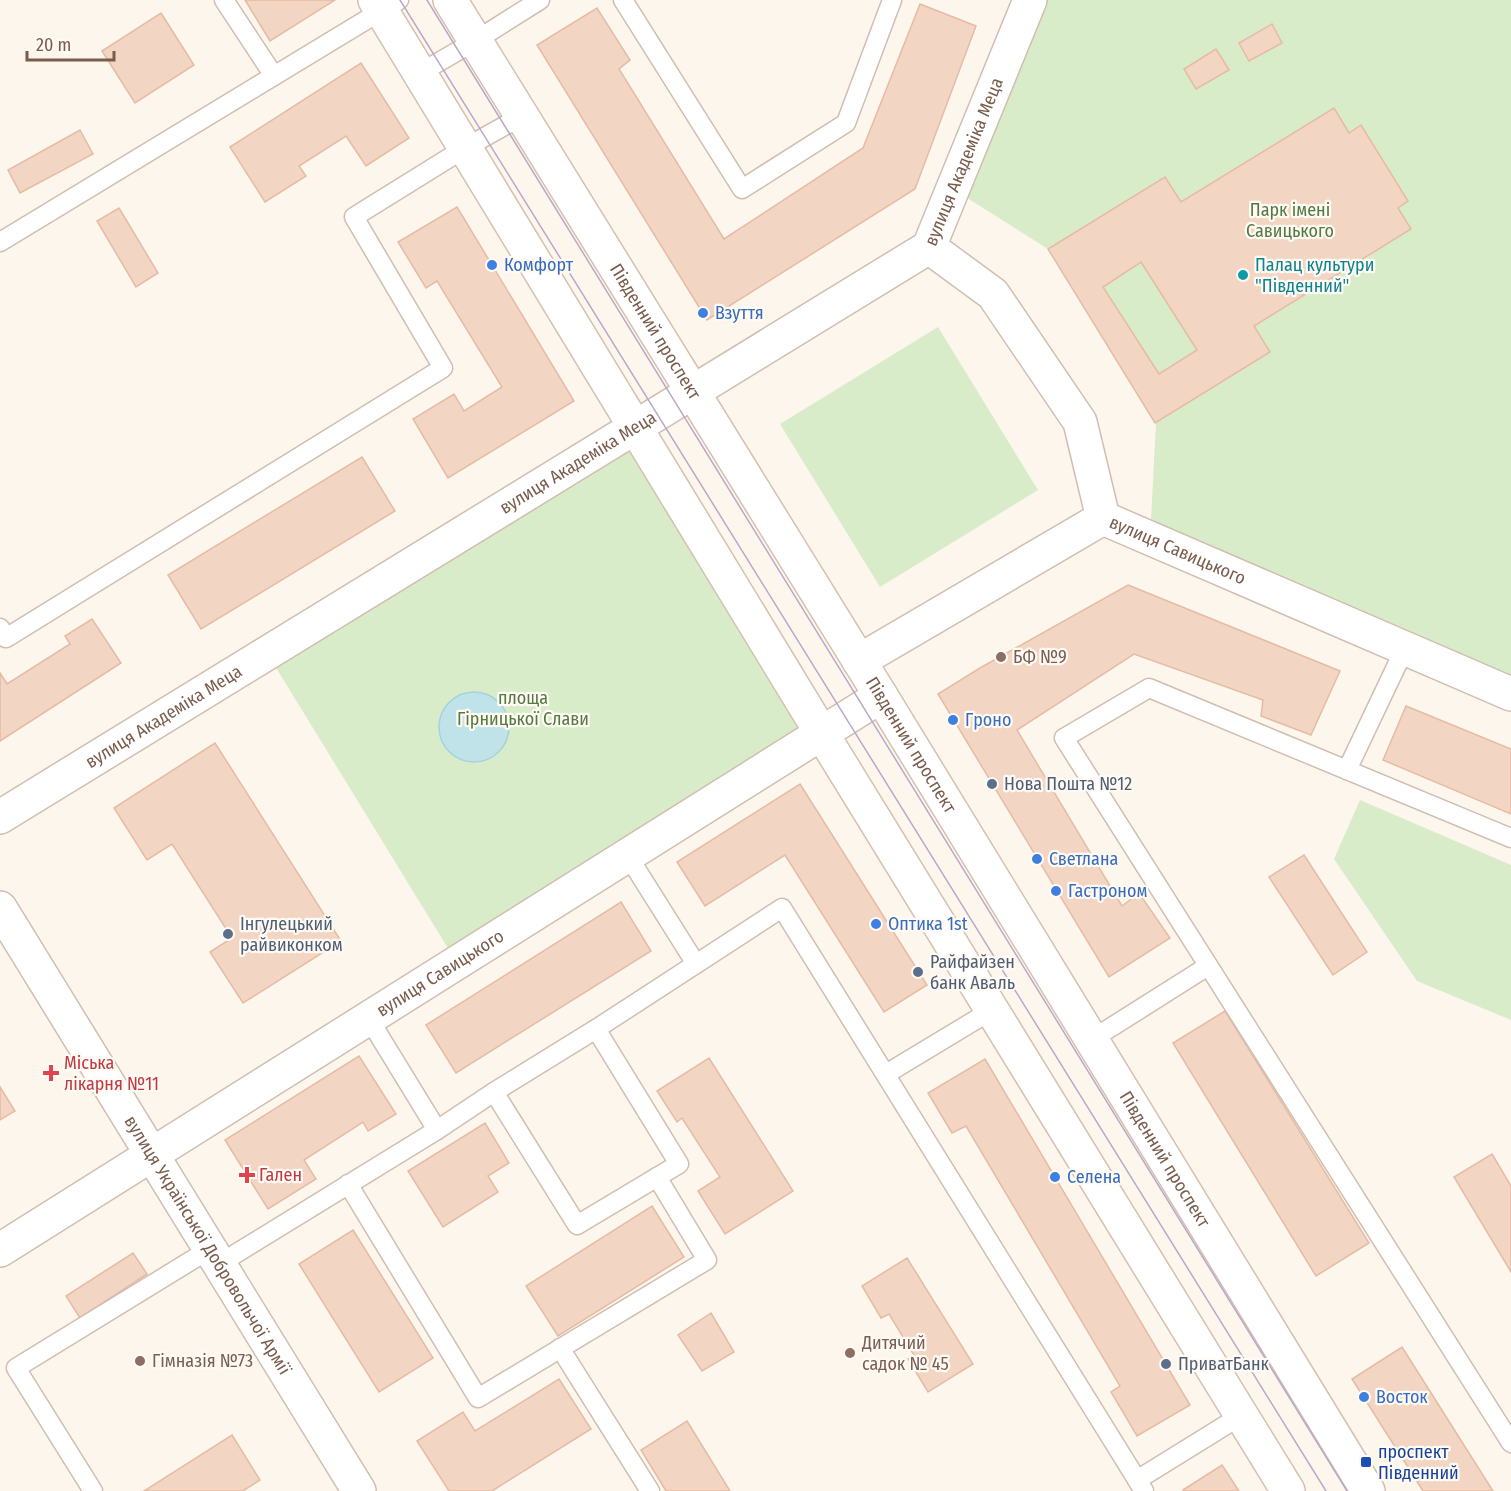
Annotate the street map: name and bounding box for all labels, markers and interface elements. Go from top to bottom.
scale bar [27,24,114,62]
text: 20 m [36,34,71,56]
street label: вулиця Академіка Меца [920,74,1008,249]
park label: Парк імені Савицького [1246,199,1334,242]
place label: Комфорт [504,254,574,276]
place label: Палац культури "Південний" [1255,254,1374,297]
marker: Комфорт [485,258,499,272]
street label: Південний проспект [605,260,706,404]
marker: Палац культури "Південний" [1236,268,1250,282]
place label: Взуття [715,302,764,324]
marker: Взуття [696,306,710,320]
street label: вулиця Академіка Меца [496,406,660,519]
street label: вулиця Савицького [1106,511,1249,589]
place label: БФ №9 [1013,646,1067,668]
marker: БФ №9 [994,650,1008,664]
street label: вулиця Академіка Меца [81,660,246,773]
street label: Південний проспект [861,673,961,818]
park label: площа Гірницької Слави [457,687,589,730]
place label: Гроно [965,709,1011,731]
marker: Гроно [946,713,960,727]
place label: Нова Пошта №12 [1004,773,1132,795]
marker: Нова Пошта №12 [985,777,999,791]
place label: Светлана [1049,848,1118,870]
marker: Светлана [1030,852,1044,866]
place label: Гастроном [1068,880,1147,902]
marker: Гастроном [1049,884,1063,898]
place label: Інгулецький райвиконком [240,913,343,956]
place label: Оптика 1st [888,913,968,935]
marker: Оптика 1st [869,917,883,931]
street label: вулиця Савицького [372,925,508,1021]
marker: Інгулецький райвиконком [221,927,235,941]
place label: Райфайзен банк Аваль [930,951,1015,994]
marker: Райфайзен банк Аваль [911,965,925,979]
place label: Міська лікарня №11 [64,1052,159,1095]
marker: Міська лікарня №11 [42,1064,60,1082]
street label: Південний проспект [1115,1087,1215,1232]
street label: вулиця Української Добровольчої Армії [120,1112,296,1379]
place label: Гален [259,1164,302,1186]
place label: Селена [1067,1166,1121,1188]
marker: Гален [240,1168,254,1182]
marker: Селена [1048,1170,1062,1184]
place label: Дитячий садок № 45 [861,1332,949,1375]
marker: Дитячий садок № 45 [843,1346,857,1360]
place label: Гімназія №73 [152,1350,253,1372]
place label: ПриватБанк [1178,1353,1270,1375]
marker: Гімназія №73 [133,1354,147,1368]
marker: ПриватБанк [1159,1357,1173,1371]
place label: Восток [1376,1386,1428,1408]
marker: Восток [1357,1390,1371,1404]
place label: проспект Південний [1378,1441,1459,1484]
marker: проспект Південний [1359,1455,1373,1469]

